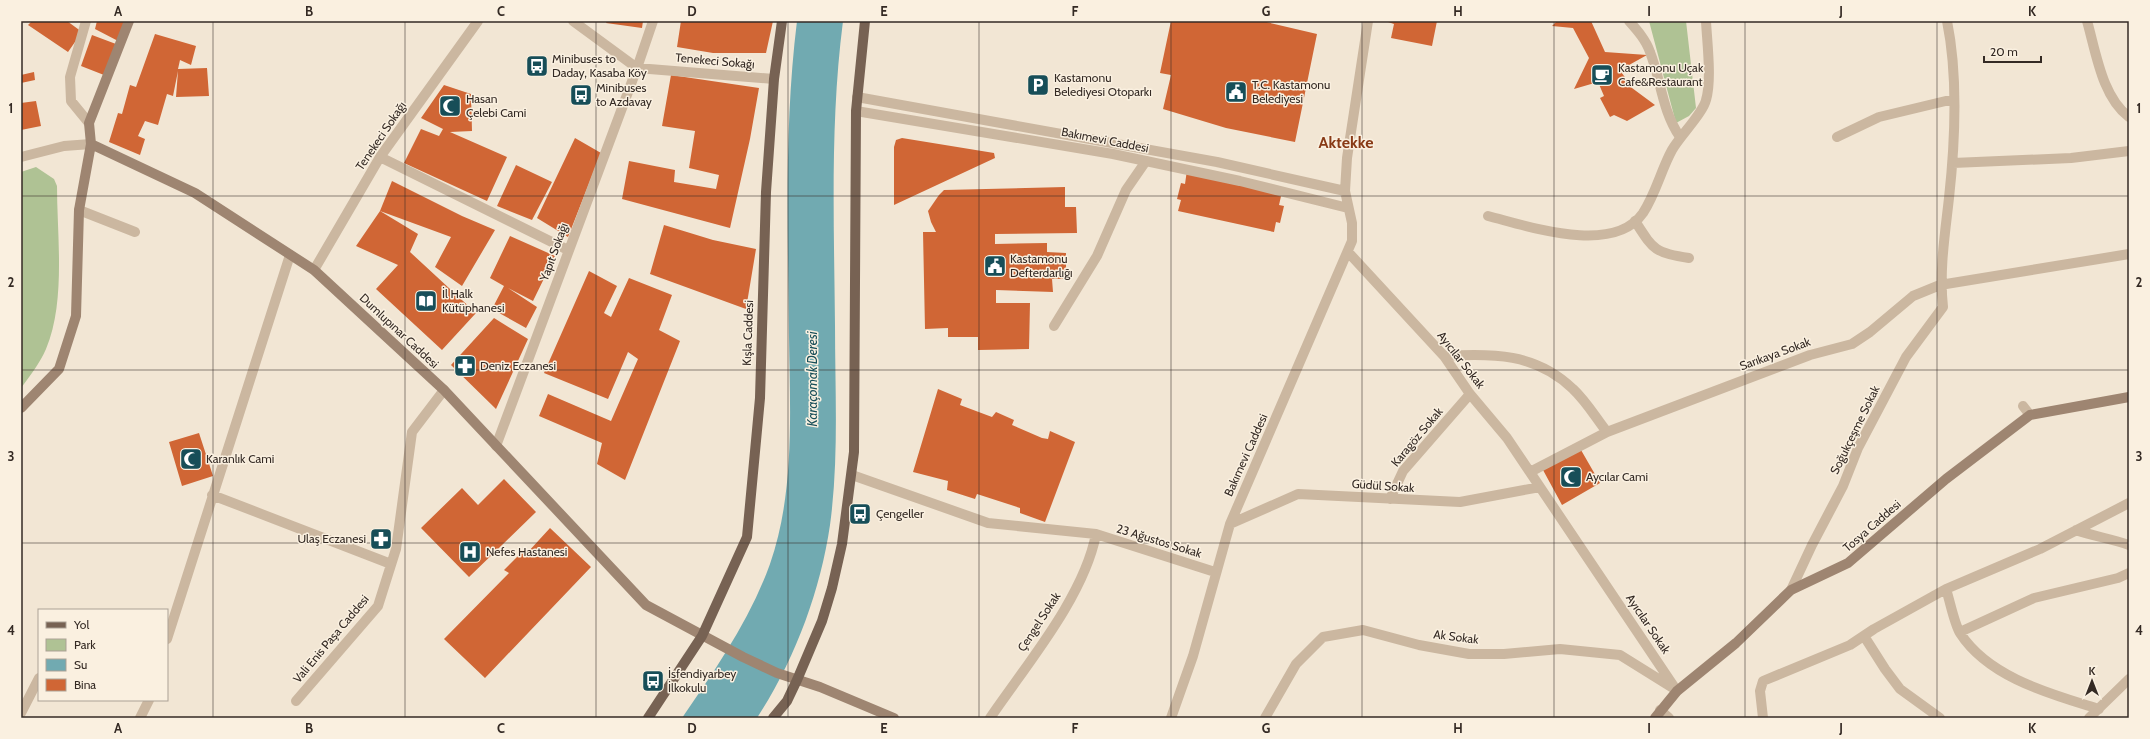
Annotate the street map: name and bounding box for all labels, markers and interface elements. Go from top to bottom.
text: A [114,3,123,19]
text: B [305,3,313,19]
text: C [497,3,505,19]
text: D [687,3,697,19]
text: E [880,3,888,19]
text: F [1072,3,1079,19]
text: G [1262,3,1271,19]
text: H [1453,3,1463,19]
text: I [1647,3,1651,19]
text: J [1838,3,1843,19]
text: K [2028,3,2037,19]
scale bar [1984,38,2041,64]
text: 20 m [1990,44,2018,59]
street label: Tenekeci Sokağı [675,50,755,71]
place label: Minibuses to Daday, Kasaba Köy [552,51,647,80]
bus stop icon: Minibuses to Daday, Kasaba Köy [524,53,550,79]
place label: Kastamonu Uçak Cafe&Restaurant [1618,60,1704,89]
cafe icon: Kastamonu Uçak Cafe&Restaurant [1589,62,1615,88]
place label: Kastamonu Belediyesi Otoparkı [1054,70,1152,99]
parking icon: Kastamonu Belediyesi Otoparkı [1025,72,1051,98]
place label: T.C. Kastamonu Belediyesi [1252,77,1330,106]
public building icon: T.C. Kastamonu Belediyesi [1223,79,1249,105]
place label: Minibuses to Azdavay [596,80,652,109]
bus stop icon: Minibuses to Azdavay [568,82,594,108]
place label: Hasan Çelebi Cami [466,91,526,120]
mosque icon: Hasan Çelebi Cami [437,93,463,119]
street label: Tenekeci Sokağı [352,99,409,173]
text: 1 [9,100,13,116]
text: 1 [2137,100,2141,116]
street label: Bakımevi Caddesi [1060,124,1150,155]
district label: Aktekke [1319,133,1373,152]
street label: Yapıt Sokağı [536,221,571,284]
place label: Kastamonu Defterdarlığı [1010,251,1073,280]
public building icon: Kastamonu Defterdarlığı [982,253,1008,279]
text: 2 [8,274,15,290]
text: 2 [2136,274,2143,290]
place label: İl Halk Kütüphanesi [442,286,504,315]
library icon: İl Halk Kütüphanesi [413,288,439,314]
street label: Dumlupınar Caddesi [357,290,442,371]
street label: Kışla Caddesi [739,300,756,366]
street label: Ayıcılar Sokak [1434,328,1489,392]
water label: Karaçomak Deresi [804,331,820,426]
street label: Sarıkaya Sokak [1737,334,1813,373]
pharmacy icon: Deniz Eczanesi [452,353,478,379]
place label: Deniz Eczanesi [480,358,556,373]
street label: Soğukçeşme Sokak [1827,382,1883,477]
street label: Karagöz Sokak [1387,403,1446,469]
street label: Bakımevi Caddesi [1221,411,1270,498]
mosque icon: Karanlık Cami [178,446,204,472]
text: 3 [7,448,15,464]
text: 3 [2135,448,2143,464]
place label: Karanlık Cami [206,451,274,466]
mosque icon: Aycılar Cami [1558,464,1584,490]
place label: Aycılar Cami [1586,469,1648,484]
street label: Güdül Sokak [1351,476,1416,495]
street label: Tosya Caddesi [1840,496,1904,555]
bus stop icon: Çengeller [847,501,873,527]
place label: Çengeller [876,506,924,521]
street label: 23 Ağustos Sokak [1115,520,1204,561]
pharmacy icon: Ulaş Eczanesi [368,526,394,552]
place label: Ulaş Eczanesi [298,531,366,546]
hospital icon: Nefes Hastanesi [457,539,483,565]
place label: Nefes Hastanesi [486,544,567,559]
street label: Çengel Sokak [1014,589,1064,654]
street label: Ayıcılar Sokak [1623,591,1674,657]
street label: Vali Enis Paşa Caddesi [289,592,372,686]
legend [38,609,168,701]
text: Yol [73,617,89,632]
text: 4 [7,622,15,638]
text: 4 [2135,622,2143,638]
street label: Ak Sokak [1433,626,1480,647]
text: Park [74,637,96,652]
text: Su [74,657,87,672]
north arrow [2072,661,2112,701]
text: K [2089,664,2096,678]
place label: İsfendiyarbey İlkokulu [668,666,736,695]
bus stop icon: İsfendiyarbey İlkokulu [640,668,666,694]
text: Bina [74,677,96,692]
text: A [114,720,123,736]
text: B [305,720,313,736]
text: C [497,720,505,736]
text: D [687,720,697,736]
text: E [880,720,888,736]
text: F [1072,720,1079,736]
text: G [1262,720,1271,736]
text: H [1453,720,1463,736]
text: I [1647,720,1651,736]
text: J [1838,720,1843,736]
text: K [2028,720,2037,736]

